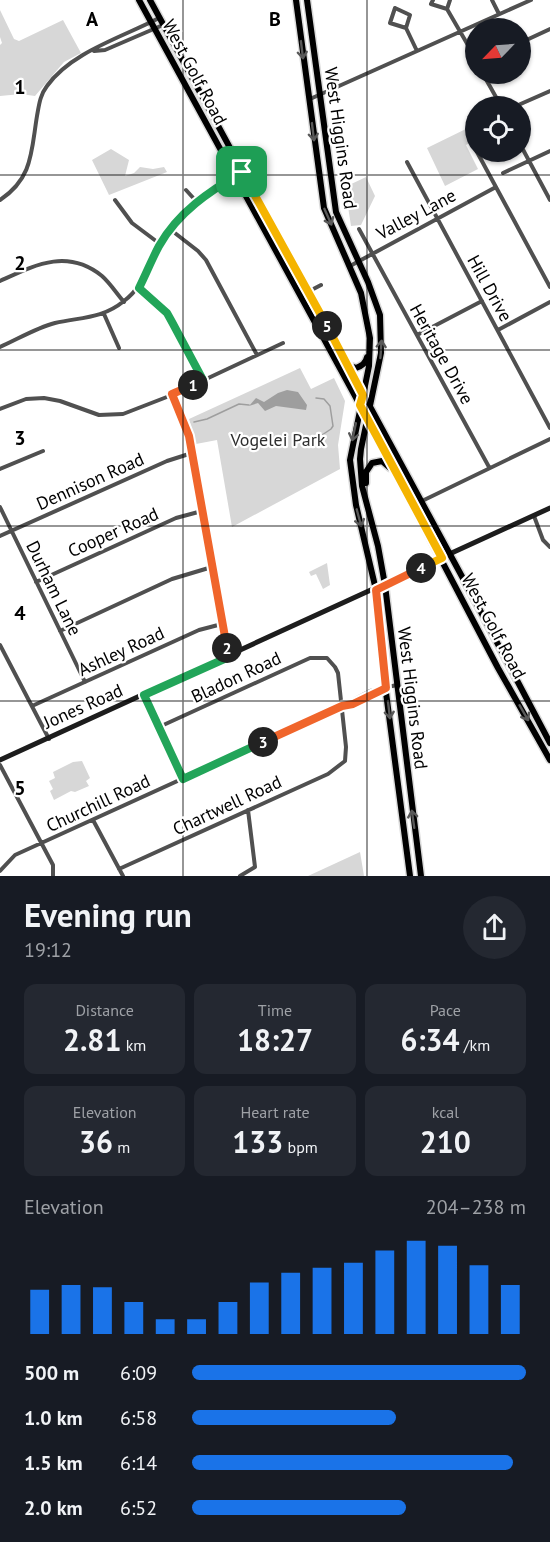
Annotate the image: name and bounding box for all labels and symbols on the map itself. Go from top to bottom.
text: A [86,6,99,32]
text: B [269,6,281,32]
street label: West Golf Road [158,15,232,129]
north arrow [465,18,531,84]
one-way arrow [297,39,308,59]
street label: West Higgins Road [320,65,362,211]
text: 1 [14,74,26,100]
one-way arrow [308,122,319,141]
pin [216,146,267,197]
street label: Valley Lane [371,183,460,245]
one-way arrow [323,207,334,225]
text: 2 [14,250,26,276]
street label: Hill Drive [462,251,518,325]
street label: Heritage Drive [405,300,479,408]
pin: 5 [312,311,342,341]
one-way arrow [375,340,386,360]
pin: 1 [178,370,208,400]
one-way arrow [348,422,359,442]
text: 3 [14,425,26,451]
park label: Vogelei Park [230,428,326,451]
street label: Dennison Road [33,447,147,515]
street label: Cooper Road [64,502,162,562]
one-way arrow [354,508,365,527]
street label: Durham Lane [21,537,87,639]
pin: 4 [406,553,436,583]
street label: West Golf Road [457,569,531,683]
text: 4 [14,600,26,626]
street label: Ashley Road [74,621,168,681]
street label: West Higgins Road [393,626,433,770]
pin: 2 [212,633,242,663]
street label: Bladon Road [187,646,285,708]
street label: Jones Road [39,678,126,734]
one-way arrow [383,699,394,719]
one-way arrow [518,704,530,721]
pin: 3 [248,727,278,757]
street label: Churchill Road [42,769,154,837]
street label: Chartwell Road [169,770,285,840]
text: 5 [14,775,26,801]
one-way arrow [408,810,419,830]

